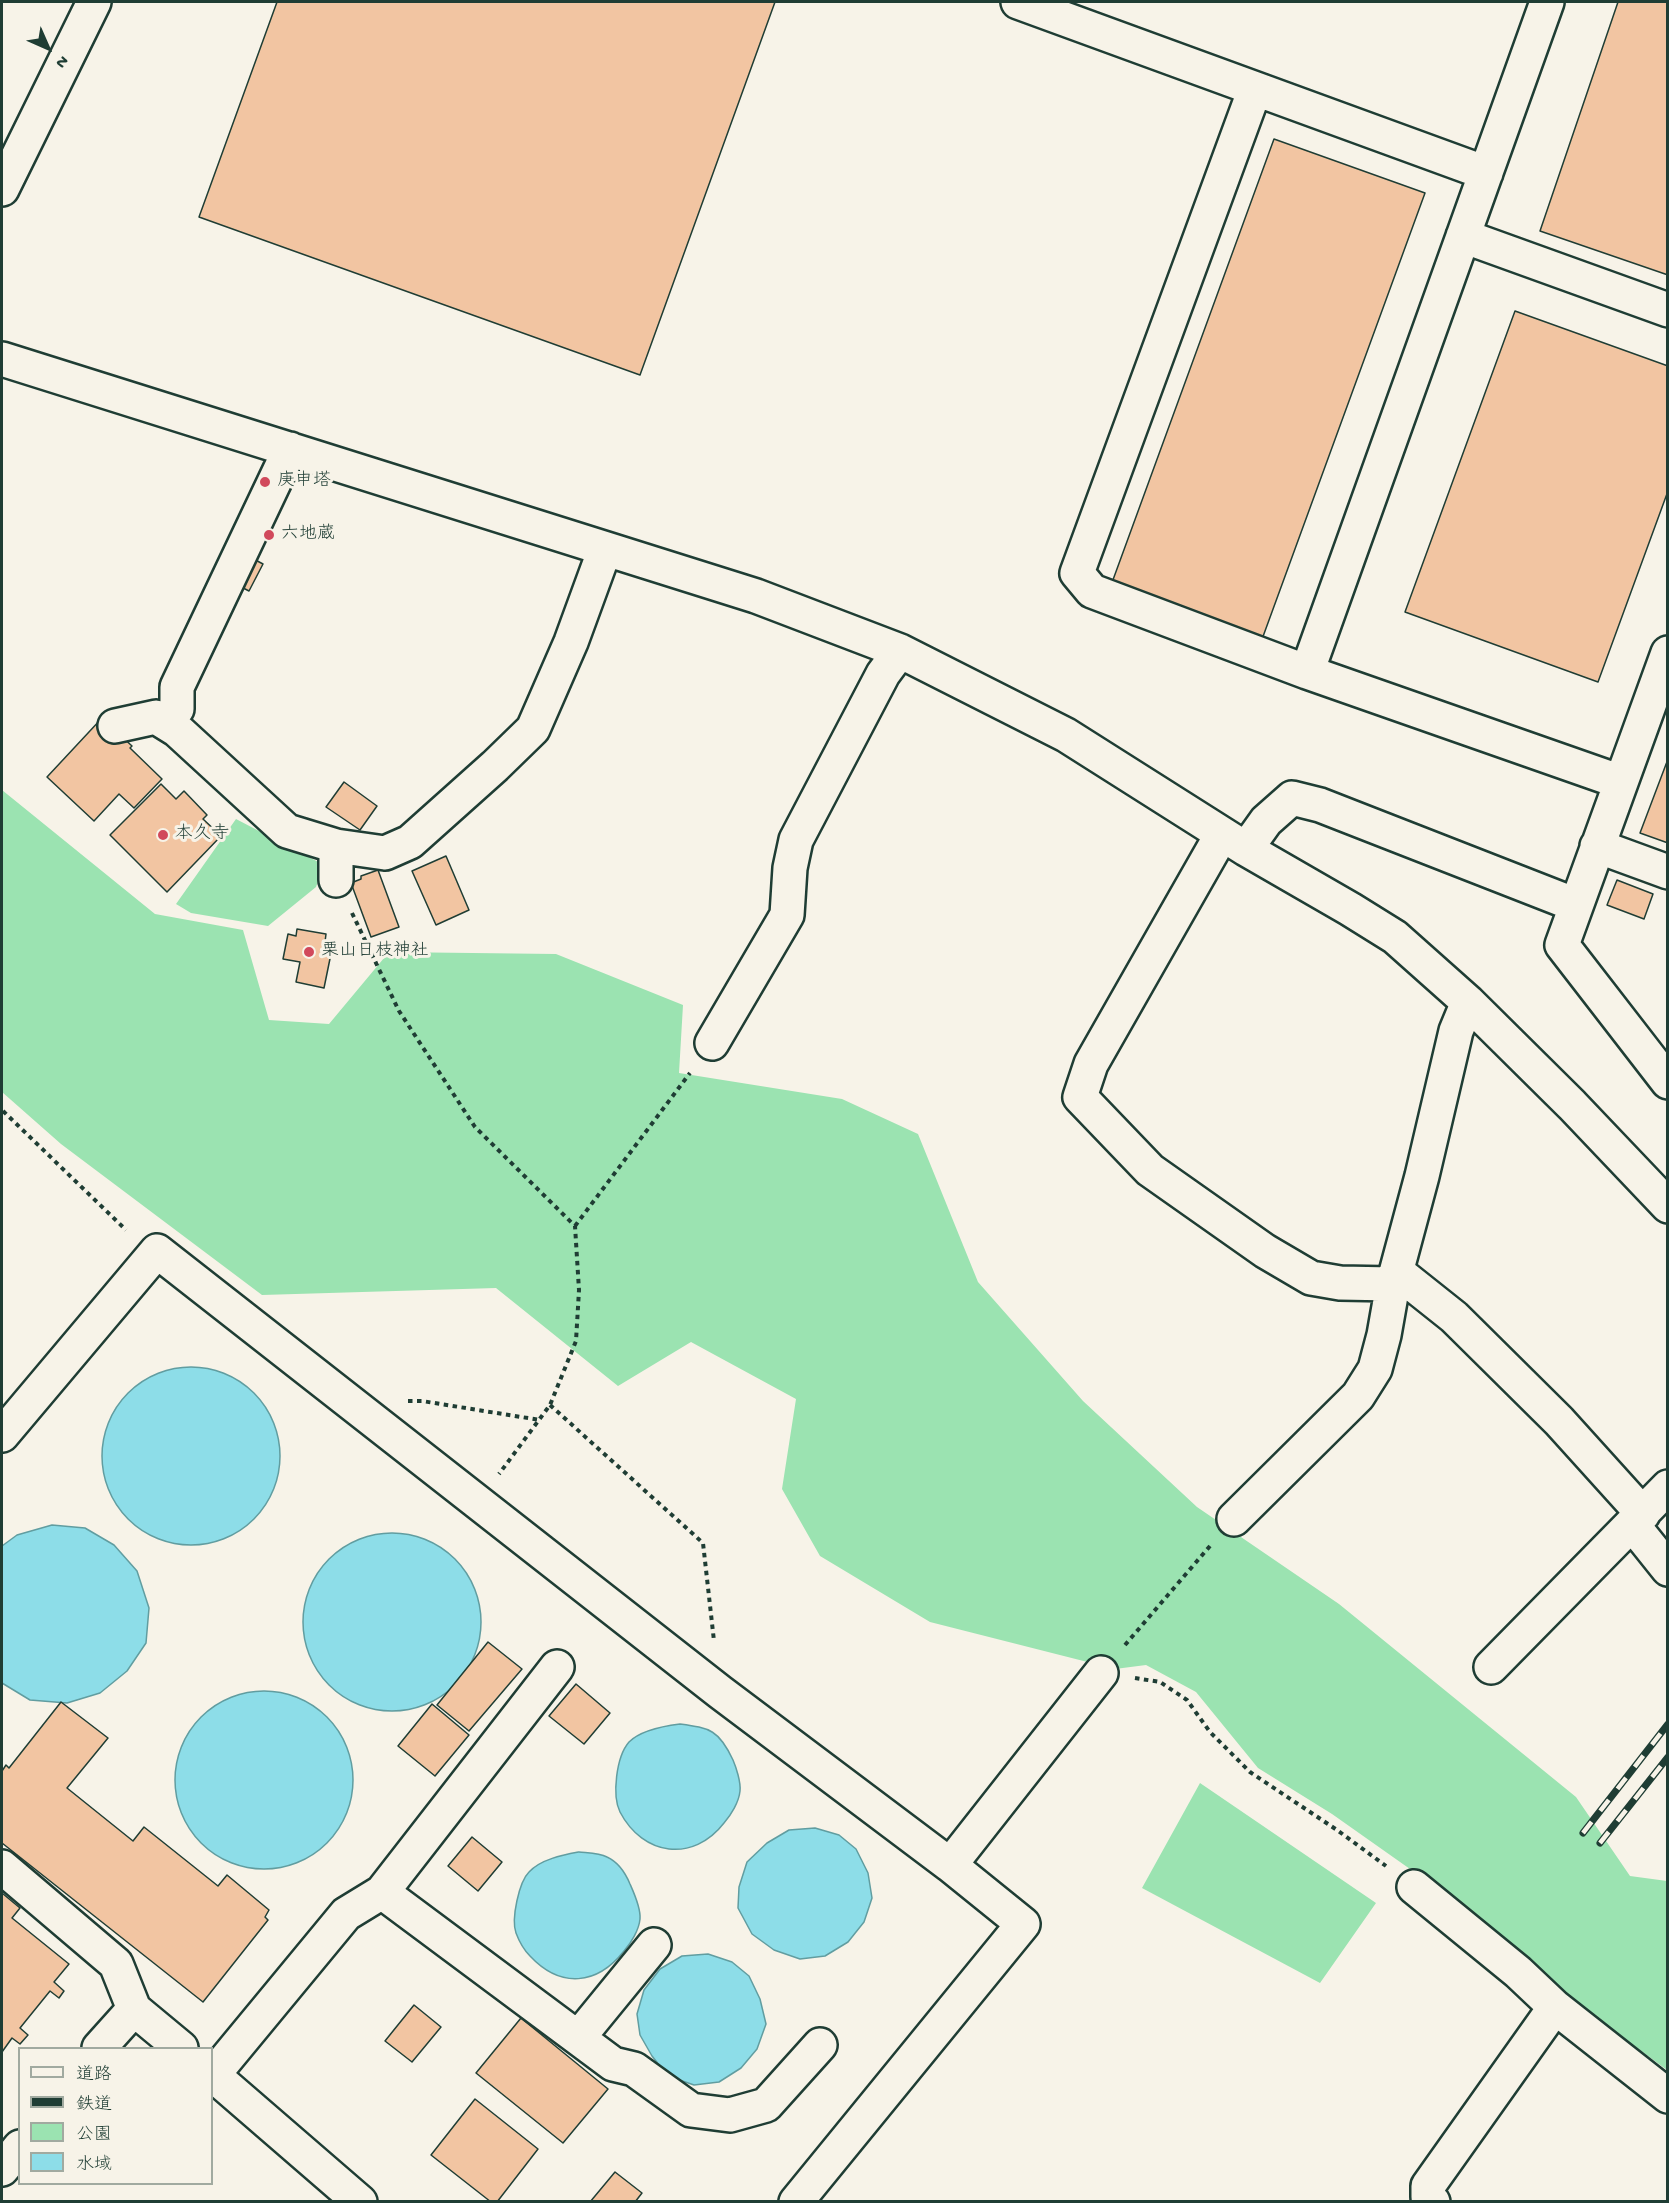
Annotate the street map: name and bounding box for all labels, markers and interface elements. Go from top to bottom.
north arrow [18,18,78,78]
text: N [51,51,72,71]
place label: 庚申塔 [277,471,331,493]
marker: 庚申塔 [258,475,272,489]
place label: 六地蔵 [281,524,335,546]
marker: 六地蔵 [262,528,276,542]
place label: 本久寺 [175,824,229,846]
marker: 本久寺 [156,828,170,842]
place label: 栗山日枝神社 [321,941,429,963]
marker: 栗山日枝神社 [302,945,316,959]
legend [18,2047,213,2185]
text: 道路 [76,2065,112,2086]
text: 鉄道 [76,2095,112,2116]
text: 公園 [76,2125,112,2146]
text: 水域 [76,2155,112,2176]

